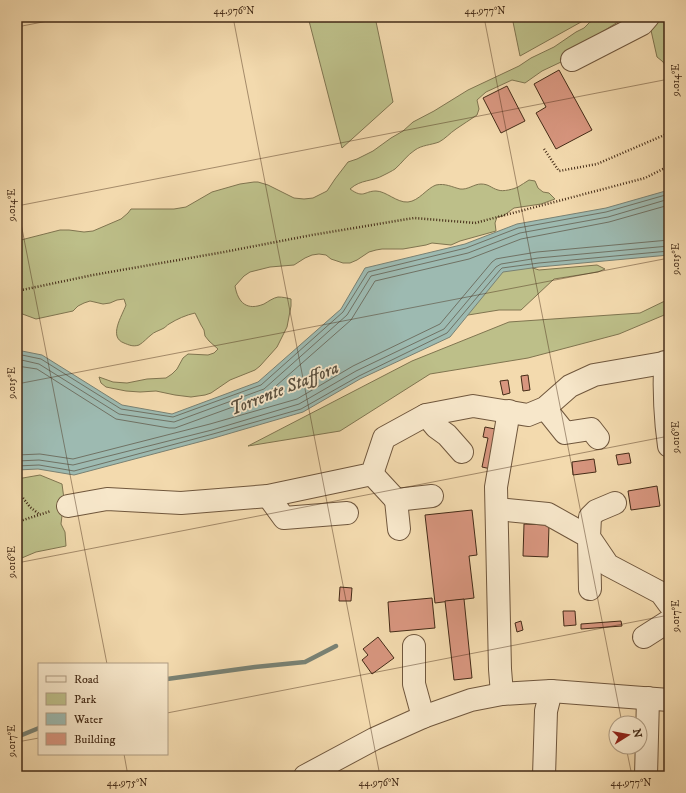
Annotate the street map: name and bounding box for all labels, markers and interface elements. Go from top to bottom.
text: 44.976°N [214,5,254,17]
text: 44.977°N [464,5,506,17]
text: 9.014°E [670,64,682,97]
text: 9.014°E [6,189,18,222]
text: 9.015°E [670,243,682,276]
water label: Torrente Staffora [227,357,342,421]
text: 9.015°E [6,367,18,400]
text: 9.016°E [670,421,682,454]
text: 9.016°E [6,546,18,579]
text: 9.017°E [670,600,682,633]
legend [38,663,168,755]
text: Road [74,672,99,687]
text: Park [74,692,96,707]
text: Water [73,712,103,727]
north arrow [608,715,648,755]
text: 9.017°E [6,725,18,758]
text: N [629,728,645,739]
text: Building [74,732,115,747]
text: 44.975°N [107,777,147,789]
text: 44.976°N [359,777,399,789]
text: 44.977°N [610,777,652,789]

